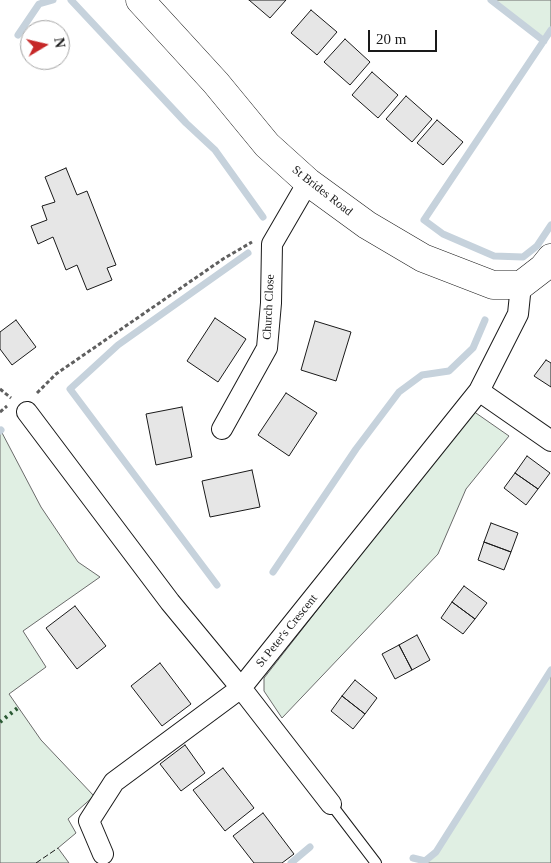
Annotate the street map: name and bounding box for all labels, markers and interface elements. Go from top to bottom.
north arrow [20,20,70,70]
scale bar [371,20,440,52]
text: 20 m [376,31,406,47]
text: N [51,37,68,49]
street label: St Brides Road [289,163,355,219]
street label: Church Close [260,274,278,340]
street label: St Peter's Crescent [253,592,321,670]

